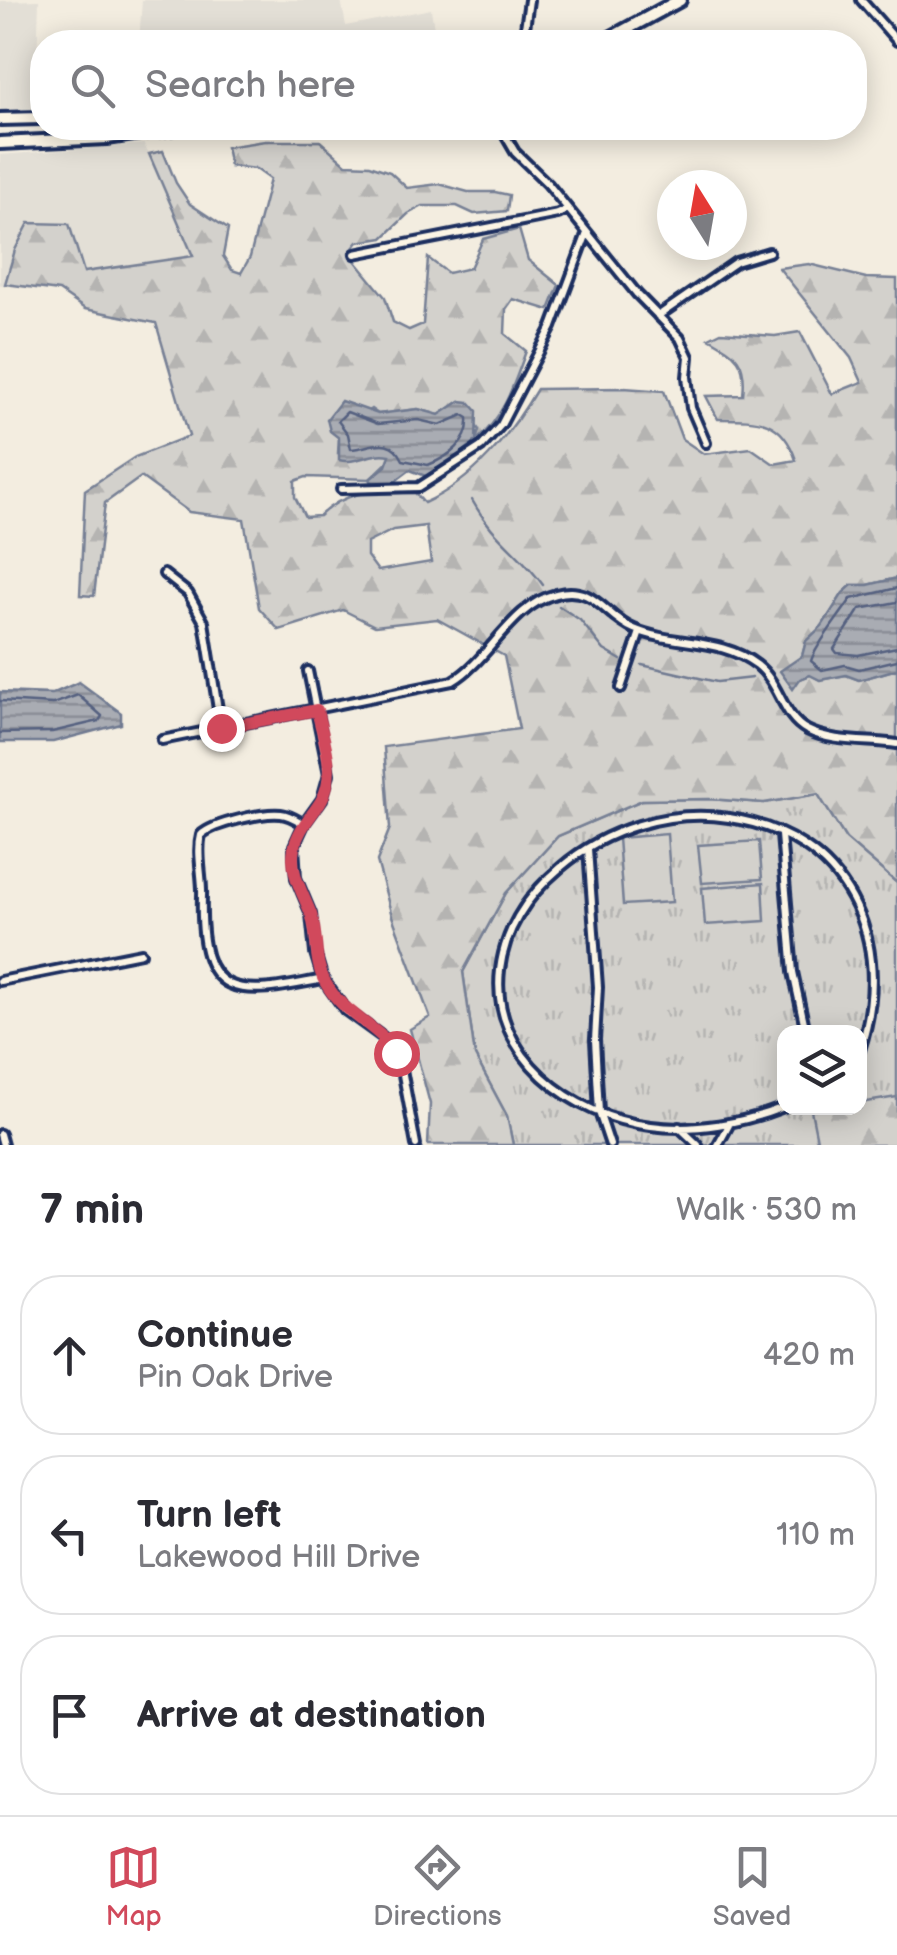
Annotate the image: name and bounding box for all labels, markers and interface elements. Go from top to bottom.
search box [30,30,867,140]
icon: search [65,58,120,113]
text: Search here [145,63,356,108]
north arrow [657,170,747,260]
route end [199,706,245,752]
map controls [777,1025,867,1115]
button: layers [777,1025,867,1115]
route start [374,1031,420,1077]
text: 7 min [40,1185,144,1236]
text: Walk · 530 m [676,1191,857,1230]
text: Continue [137,1313,293,1358]
icon: ahead [42,1328,97,1383]
text: 420 m [763,1336,855,1375]
text: Pin Oak Drive [137,1358,333,1397]
text: Turn left [137,1493,281,1538]
icon: left [42,1508,97,1563]
text: 110 m [776,1516,855,1555]
text: Lakewood Hill Drive [137,1538,420,1577]
icon: arrive [42,1688,97,1743]
text: Arrive at destination [137,1693,486,1738]
tab: Map [106,1840,162,1933]
tab: Directions [373,1840,502,1933]
tab: Saved [713,1840,791,1933]

